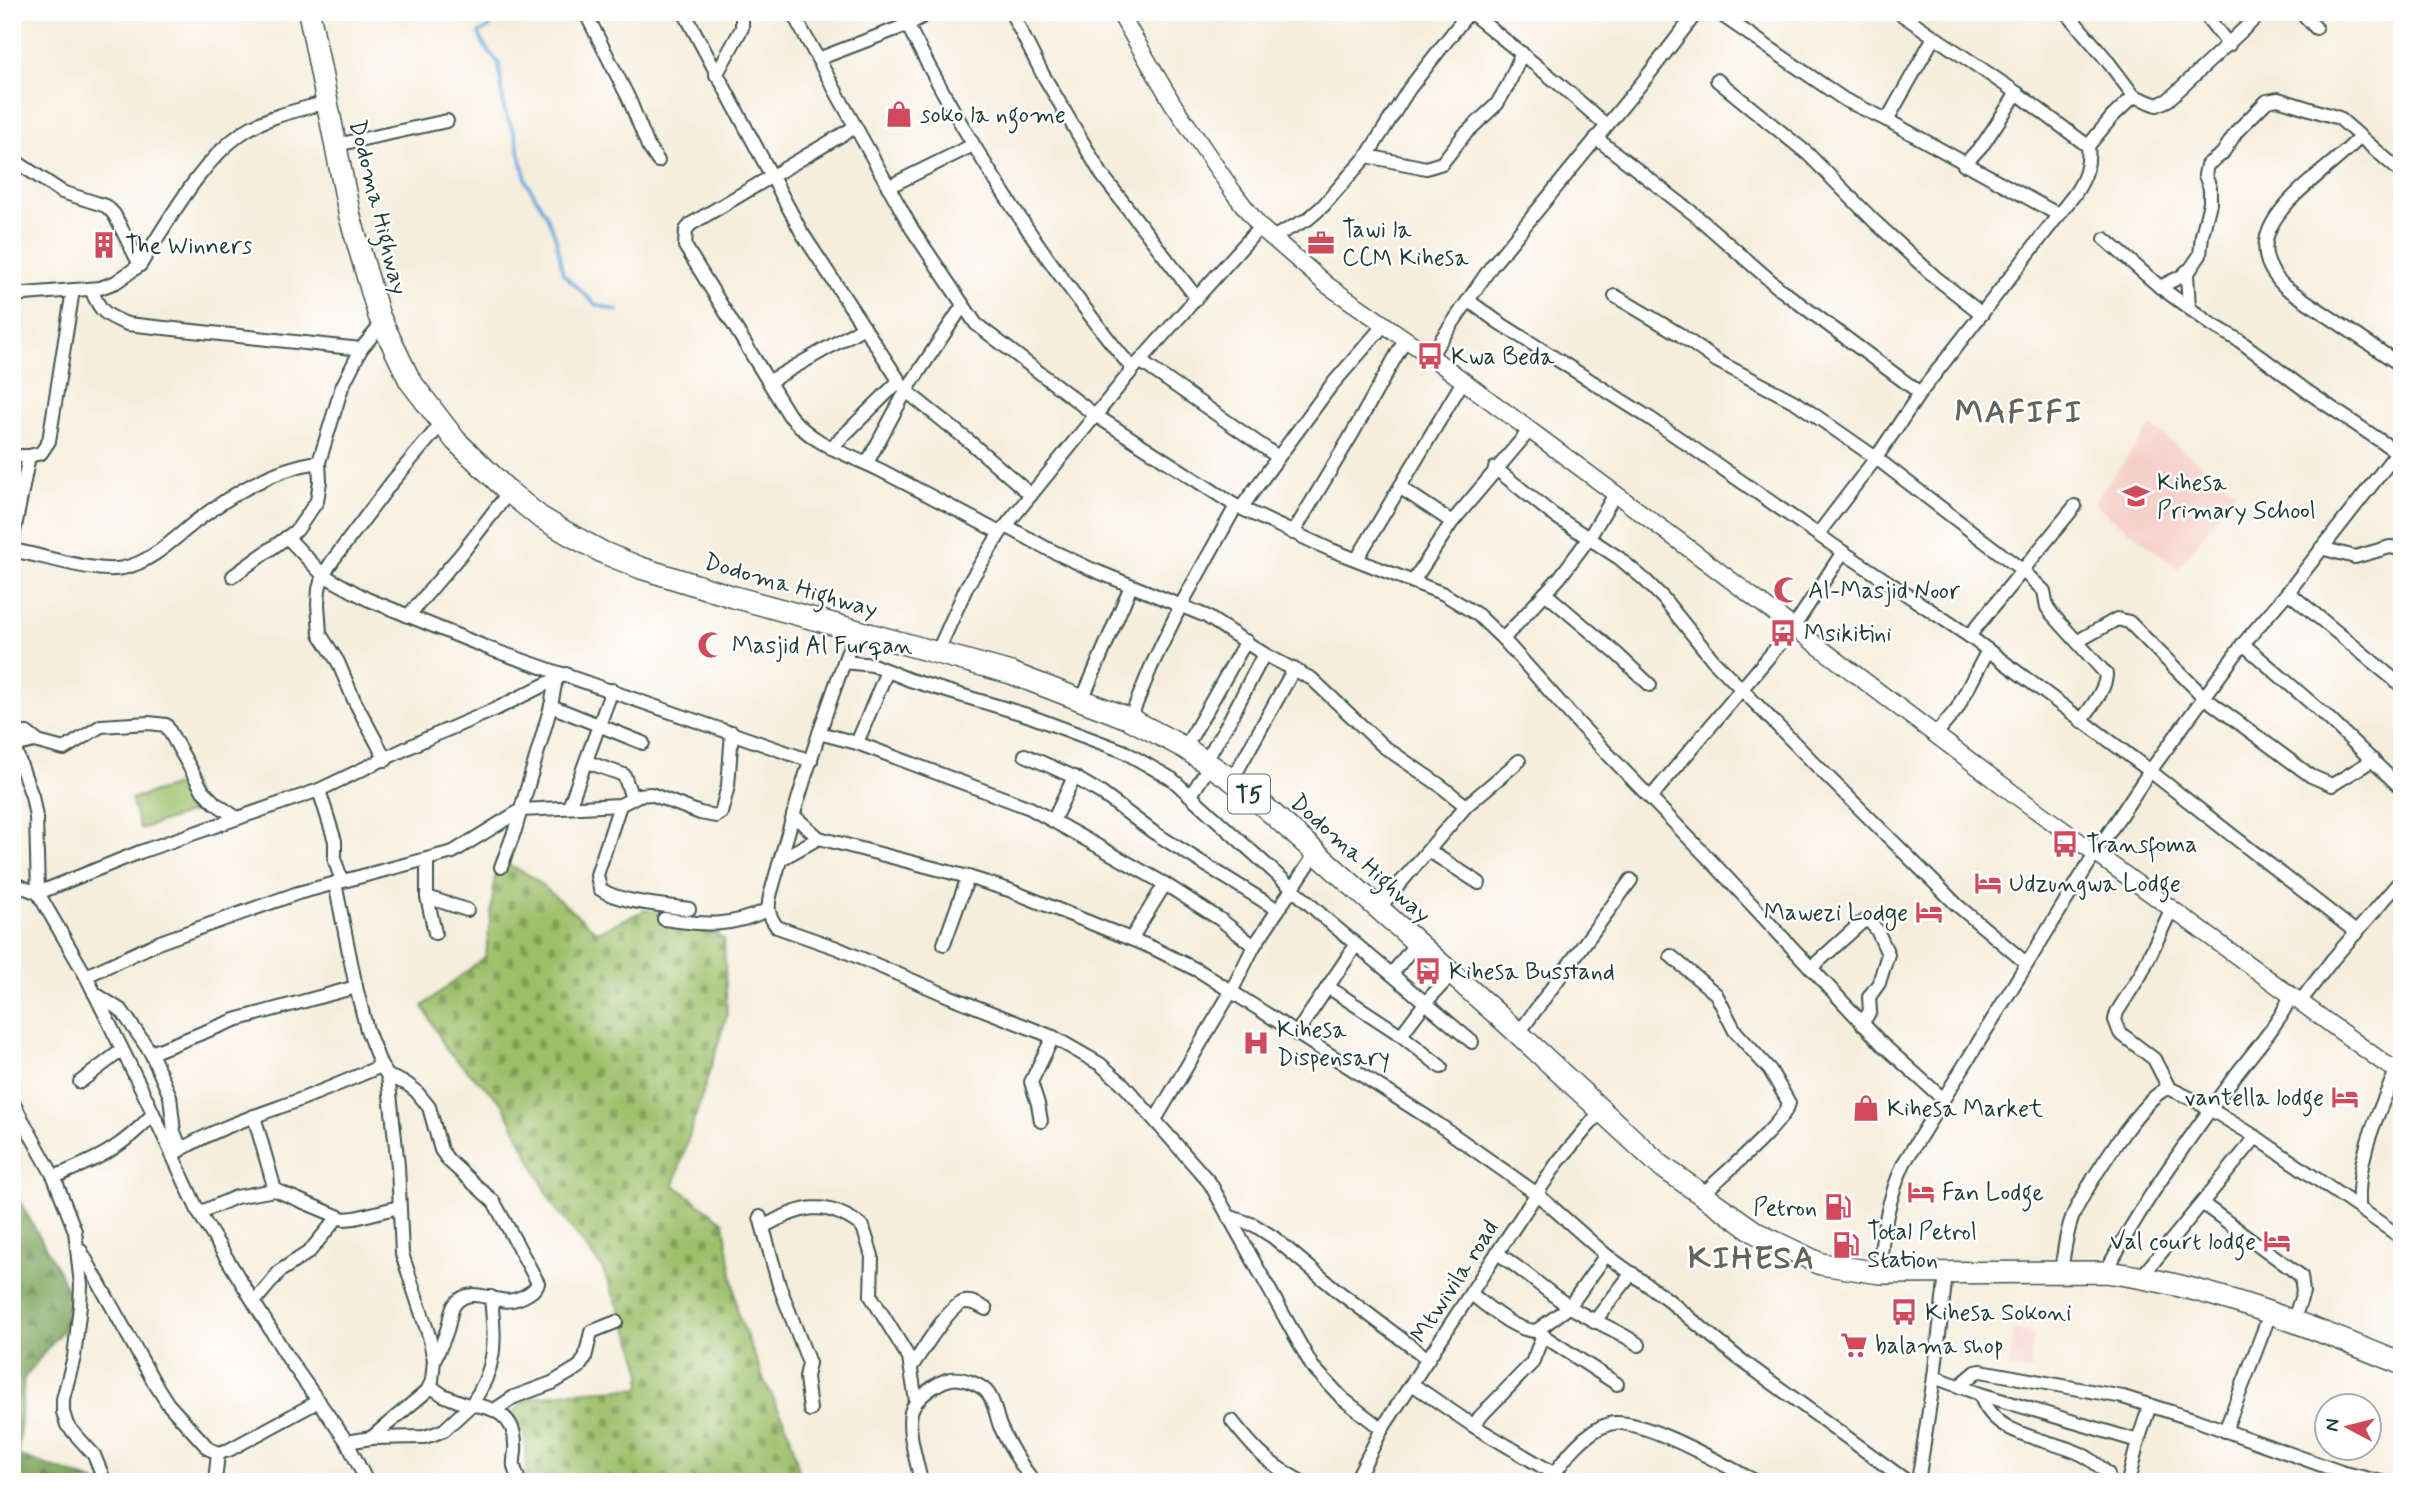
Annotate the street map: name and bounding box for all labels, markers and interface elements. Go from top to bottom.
shop icon: soko la ngome [884,99,914,129]
place label: soko la ngome [920,100,1066,134]
street label: Dodoma Highway [338,117,414,299]
place label: Tawi la CCM Kihesa [1342,215,1469,274]
office icon: Tawi la CCM Kihesa [1306,228,1336,258]
building icon: The Winners [89,230,119,260]
place label: The Winners [125,231,253,262]
bus stop icon: Kwa Beda [1415,341,1445,371]
place label: Kwa Beda [1451,342,1555,373]
district label: MAFIFI [1955,392,2083,434]
place label: Kihesa Primary School [2157,468,2316,527]
school or university icon: Kihesa Primary School [2121,481,2151,511]
street label: Dodoma Highway [699,547,881,629]
mosque icon: Al-Masjid Noor [1772,575,1802,605]
place label: Al-Masjid Noor [1808,576,1961,607]
bus stop icon: Msikitini [1768,618,1798,648]
place label: Msikitini [1804,619,1892,650]
mosque icon: Masjid Al Furqan [696,630,726,660]
place label: Masjid Al Furqan [732,631,913,662]
road number: T5 [1228,774,1270,814]
street label: Dodoma Highway [1281,788,1437,933]
bus stop icon: Transfoma [2050,829,2080,859]
place label: Transfoma [2086,830,2198,863]
hotel icon: Udzungwa Lodge [1973,868,2003,898]
place label: Udzungwa Lodge [2009,869,2181,903]
hotel icon: Mawezi Lodge [1914,897,1944,927]
place label: Mawezi Lodge [1764,898,1908,931]
bus stop icon: Kihesa Busstand [1413,956,1443,986]
place label: Kihesa Busstand [1449,957,1615,988]
place label: Kihesa Dispensary [1277,1015,1390,1074]
hospital icon: Kihesa Dispensary [1241,1028,1271,1058]
hotel icon: vantella lodge [2330,1082,2360,1112]
place label: vantella lodge [2184,1083,2324,1117]
shop icon: Kihesa Market [1851,1093,1881,1123]
place label: Kihesa Market [1887,1094,2043,1125]
hotel icon: Fan Lodge [1906,1177,1936,1207]
place label: Fan Lodge [1942,1178,2044,1212]
fuel station icon: Petron [1823,1192,1853,1222]
place label: Petron [1753,1193,1817,1224]
street label: Mtwivila road [1404,1215,1506,1349]
place label: Total Petrol Station [1867,1217,1977,1276]
hotel icon: Val court lodge [2262,1226,2292,1256]
place label: Val court lodge [2110,1227,2256,1261]
fuel station icon: Total Petrol Station [1831,1230,1861,1260]
district label: KIHESA [1688,1238,1816,1280]
bus stop icon: Kihesa Sokoni [1889,1297,1919,1327]
place label: Kihesa Sokoni [1925,1298,2072,1329]
supermarket icon: balama shop [1839,1330,1869,1360]
place label: balama shop [1875,1331,2004,1362]
north arrow [2312,1392,2382,1462]
text: N [2319,1417,2346,1433]

